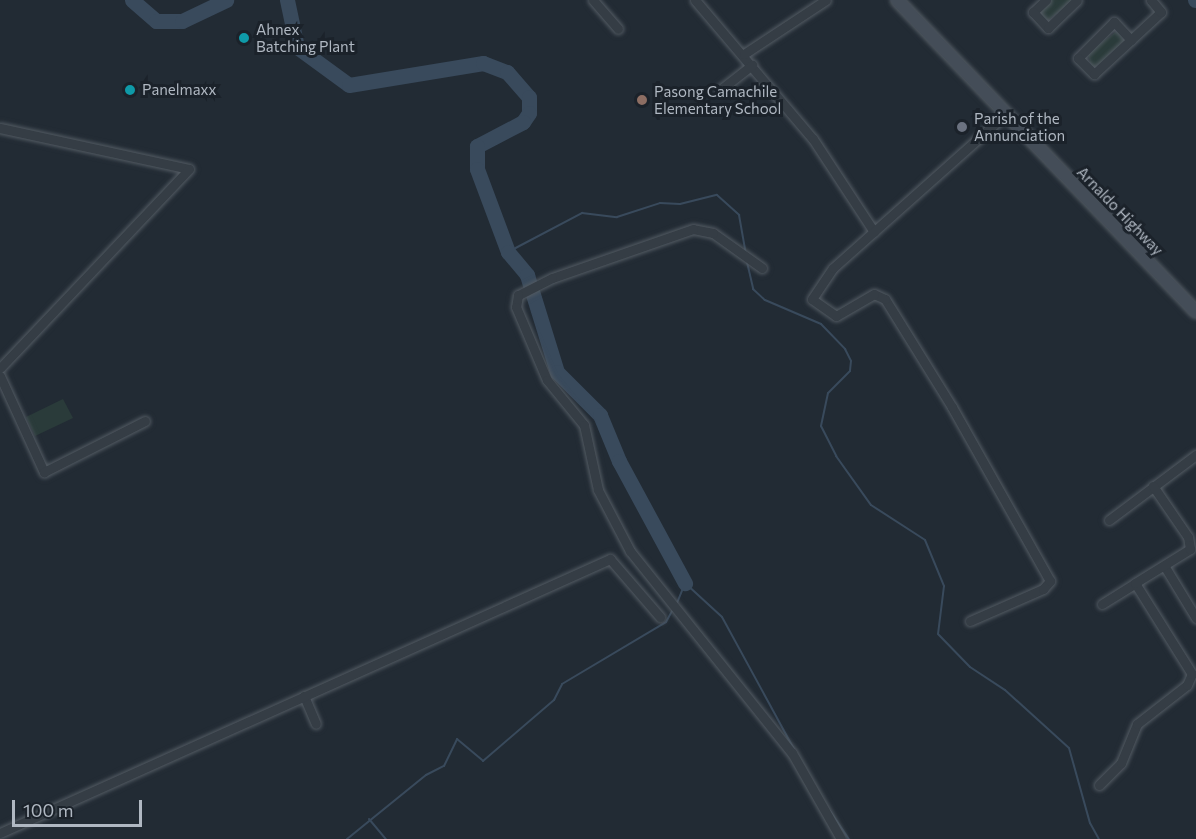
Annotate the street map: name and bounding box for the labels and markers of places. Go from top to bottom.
place label: Ahnex Batching Plant [256,20,355,55]
marker: Ahnex Batching Plant [237,31,251,45]
place label: Panelmaxx [142,81,216,99]
place label: Pasong Camachile Elementary School [654,82,781,117]
marker: Panelmaxx [123,83,137,97]
marker: Pasong Camachile Elementary School [635,93,649,107]
place label: Parish of the Annunciation [974,109,1065,144]
marker: Parish of the Annunciation [955,120,969,134]

